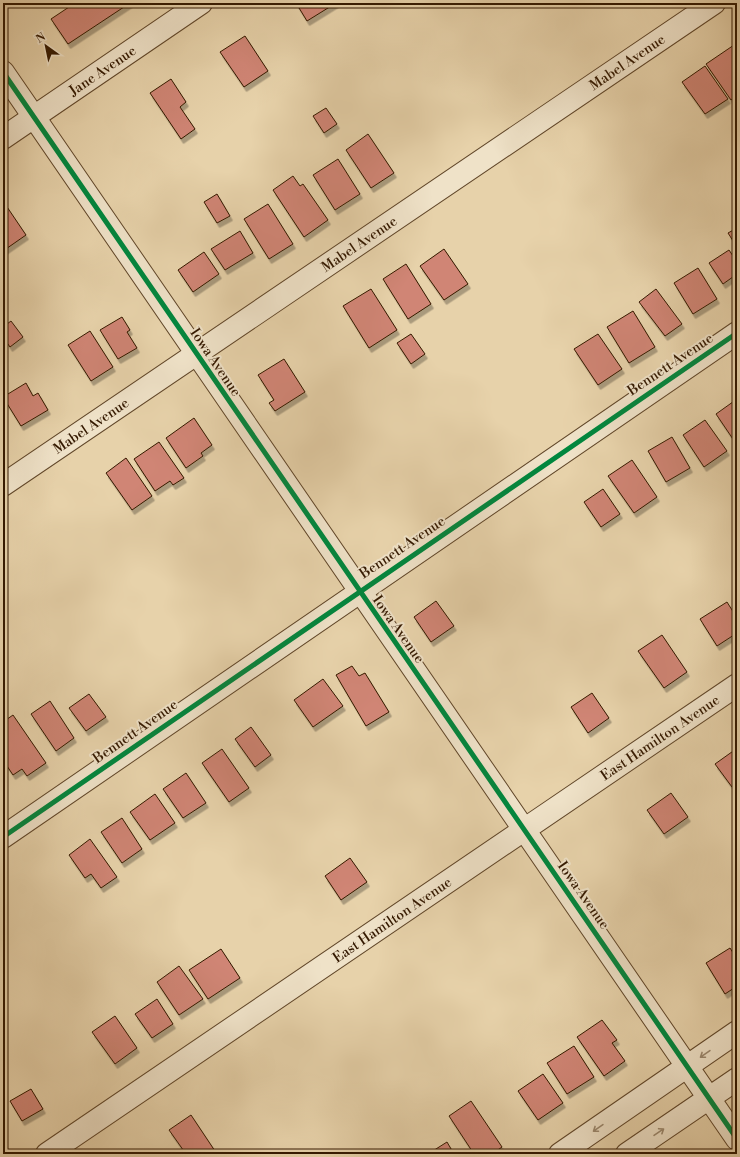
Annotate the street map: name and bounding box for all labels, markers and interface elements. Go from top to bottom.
north arrow [26,26,66,66]
text: N [34,30,49,47]
street label: Mabel Avenue [586,31,669,95]
street label: Jane Avenue [65,42,140,101]
street label: Mabel Avenue [318,212,401,277]
street label: Iowa Avenue [186,325,245,400]
street label: Bennett Avenue [623,330,717,401]
street label: Mabel Avenue [50,394,133,458]
street label: Bennett Avenue [355,513,449,584]
street label: Iowa Avenue [368,592,428,667]
street label: East Hamilton Avenue [597,691,723,785]
street label: Bennett Avenue [89,696,182,768]
street label: Iowa Avenue [553,858,613,933]
street label: East Hamilton Avenue [329,874,456,967]
one-way arrow [700,1050,711,1058]
one-way arrow [593,1124,604,1132]
one-way arrow [653,1128,664,1136]

